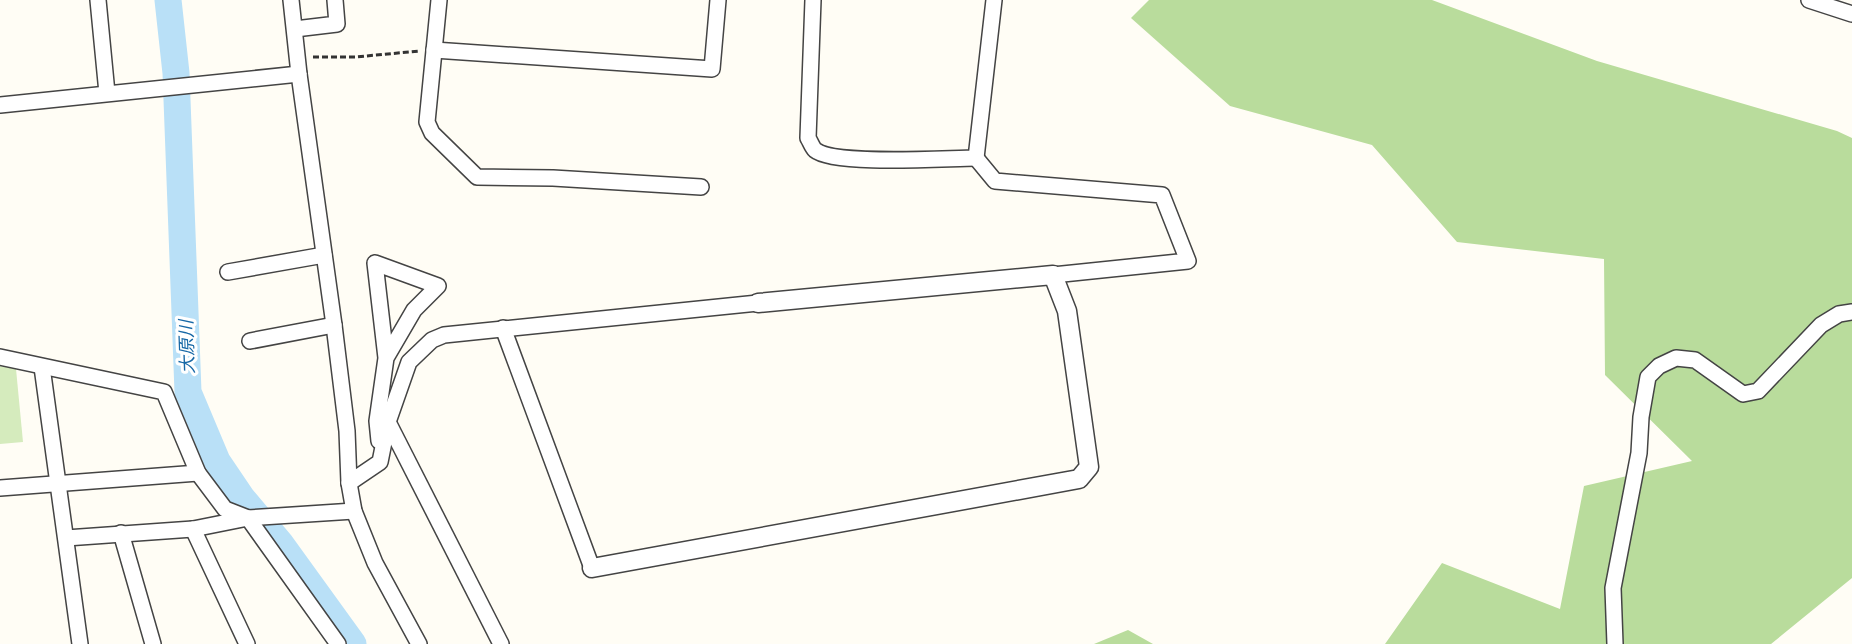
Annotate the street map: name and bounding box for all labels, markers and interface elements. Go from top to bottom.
water label: 大原川 [173,318,199,374]

